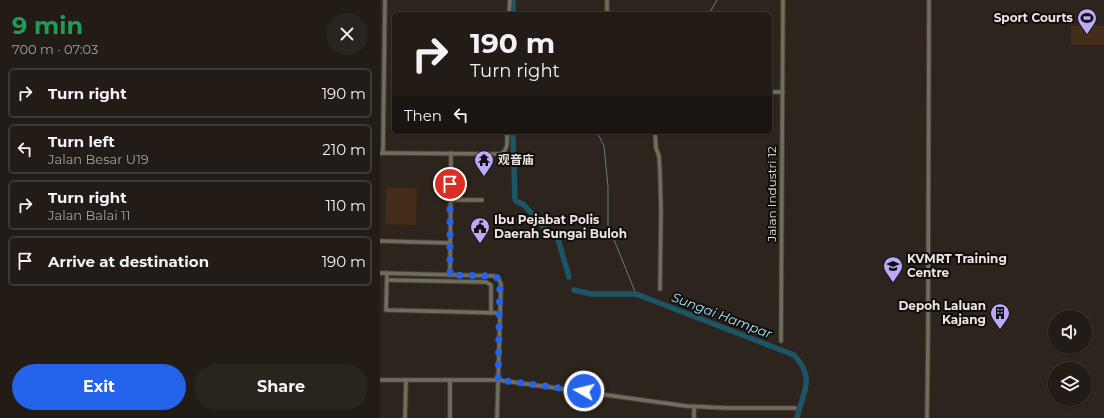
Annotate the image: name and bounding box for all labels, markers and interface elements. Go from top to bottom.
sports icon: Sport Courts [1076,7,1098,35]
place label: Sport Courts [994,10,1074,25]
text: 9 min [12,11,83,40]
button: close [326,13,368,55]
text: 190 m [470,26,555,60]
icon: right [404,28,456,80]
text: 700 m · 07:03 [12,41,98,57]
text: Turn right [470,60,560,82]
icon: right [14,82,36,104]
text: Turn right [48,84,127,103]
text: 190 m [322,84,366,103]
icon: left [450,104,472,126]
text: Then [404,106,442,125]
text: Turn left [48,132,115,151]
icon: left [14,138,36,160]
text: 210 m [322,140,366,159]
street label: Jalan Industri 12 [764,146,779,243]
temple icon: 观音庙 [473,149,495,177]
text: Jalan Besar U19 [48,151,149,167]
place label: 观音庙 [498,152,534,167]
pin [433,167,467,201]
icon: arrive [439,173,461,195]
text: Turn right [48,188,127,207]
icon: right [14,194,36,216]
text: 110 m [325,196,366,215]
text: Jalan Balai 11 [48,207,130,223]
place label: Ibu Pejabat Polis Daerah Sungai Buloh [494,212,627,241]
public building icon: Ibu Pejabat Polis Daerah Sungai Buloh [469,216,491,244]
icon: arrive [14,250,36,272]
place label: KVMRT Training Centre [907,251,1007,280]
text: Arrive at destination [48,252,209,271]
text: 190 m [322,252,366,271]
school or university icon: KVMRT Training Centre [882,255,904,283]
water label: Sungai Hampar [670,289,775,342]
place label: Depoh Laluan Kajang [898,298,986,327]
building icon: Depoh Laluan Kajang [989,302,1011,330]
map controls [1048,310,1092,406]
button: sound [1048,310,1092,354]
button: layers [1048,362,1092,406]
button: Exit [12,364,186,410]
button: Share [194,364,368,410]
position arrow [563,370,605,412]

